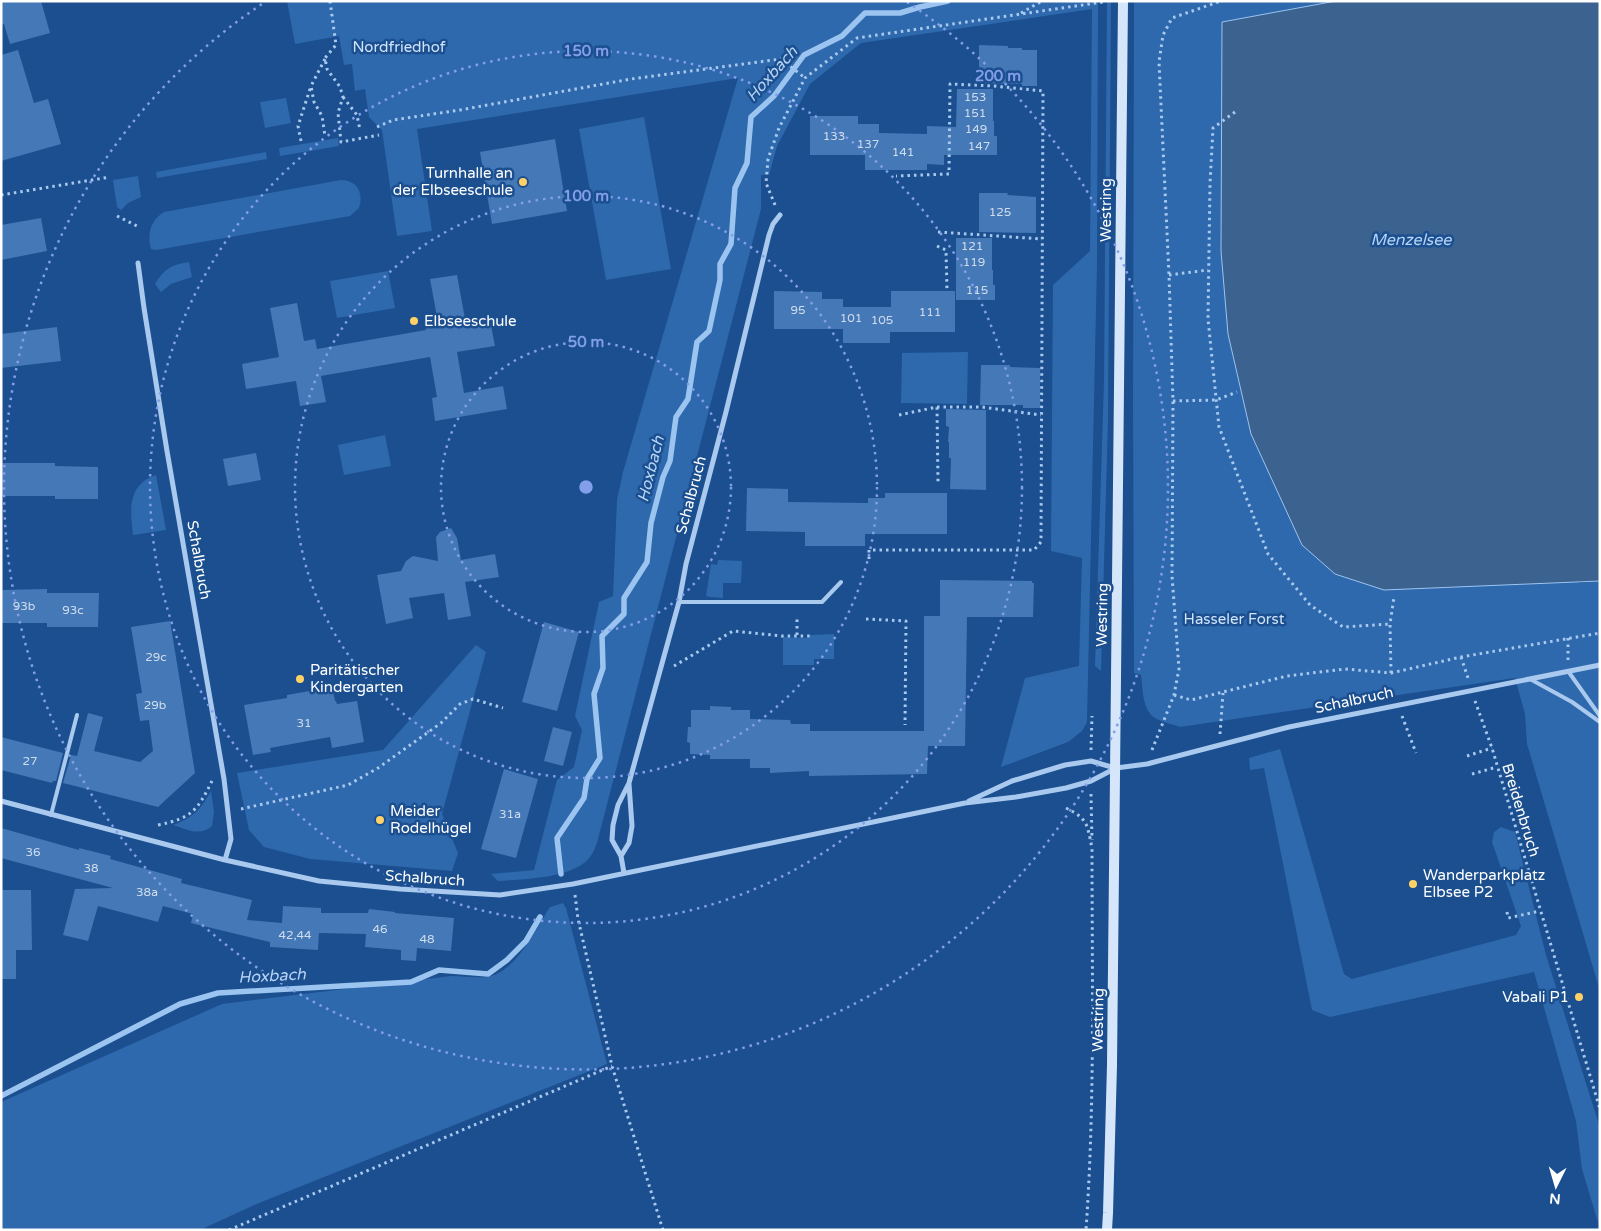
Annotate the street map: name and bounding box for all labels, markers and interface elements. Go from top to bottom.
park label: Nordfriedhof [352,38,446,56]
water label: Hoxbach [742,41,803,106]
text: 150 m [563,42,609,60]
text: 200 m [975,67,1021,85]
house number: 153 [964,90,986,104]
house number: 151 [964,106,986,120]
house number: 149 [965,122,987,136]
house number: 133 [823,129,845,143]
house number: 137 [857,137,879,151]
house number: 147 [968,139,990,153]
house number: 141 [892,145,914,159]
place label: Turnhalle an der Elbseeschule [393,164,513,199]
marker: Turnhalle an der Elbseeschule [517,176,529,188]
street label: Westring [1097,178,1115,242]
text: 100 m [563,187,609,205]
house number: 125 [989,205,1011,219]
water label: Menzelsee [1371,230,1452,250]
house number: 121 [961,239,983,253]
house number: 119 [963,255,985,269]
house number: 115 [966,283,988,297]
house number: 95 [790,303,806,317]
house number: 111 [919,305,941,319]
house number: 101 [840,311,862,325]
place label: Elbseeschule [424,312,517,330]
house number: 105 [871,313,893,327]
marker: Elbseeschule [408,315,420,327]
text: 50 m [568,333,604,351]
water label: Hoxbach [633,433,669,504]
street label: Schalbruch [672,454,710,536]
centre of rings [577,478,595,496]
street label: Schalbruch [183,519,215,601]
street label: Westring [1092,583,1112,647]
house number: 93b [13,599,35,613]
house number: 93c [62,603,84,617]
park label: Hasseler Forst [1184,610,1285,628]
house number: 29c [145,650,167,664]
place label: Paritätischer Kindergarten [310,661,403,696]
marker: Paritätischer Kindergarten [294,673,306,685]
street label: Schalbruch [1313,683,1395,717]
house number: 29b [144,698,166,712]
house number: 31 [296,716,312,730]
house number: 27 [22,754,38,768]
street label: Breidenbruch [1498,761,1544,859]
place label: Meider Rodelhügel [390,802,471,837]
house number: 31a [499,807,521,821]
marker: Meider Rodelhügel [374,814,386,826]
house number: 36 [25,845,41,859]
house number: 38 [83,861,99,875]
street label: Schalbruch [384,866,466,890]
place label: Wanderparkplatz Elbsee P2 [1423,866,1545,901]
marker: Wanderparkplatz Elbsee P2 [1407,878,1419,890]
house number: 38a [136,885,158,899]
house number: 46 [372,922,388,936]
house number: 42,44 [278,928,312,942]
house number: 48 [419,932,435,946]
water label: Hoxbach [238,964,307,988]
street label: Westring [1088,988,1108,1052]
place label: Vabali P1 [1502,988,1569,1006]
marker: Vabali P1 [1573,991,1585,1003]
north arrow [1531,1161,1581,1211]
text: N [1549,1189,1561,1207]

